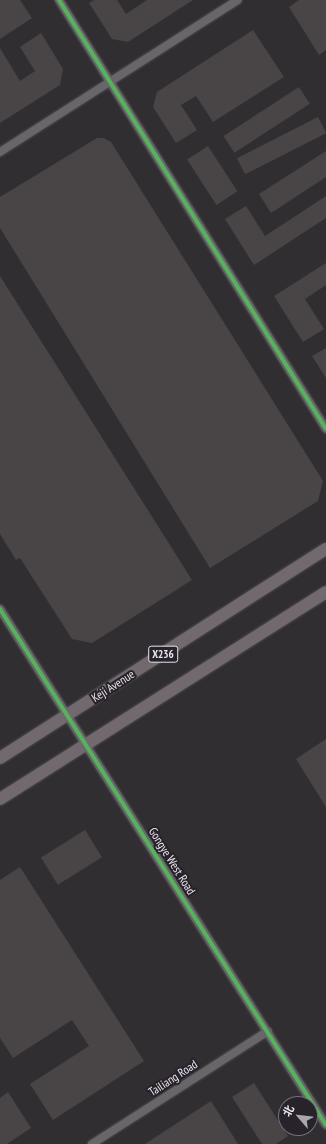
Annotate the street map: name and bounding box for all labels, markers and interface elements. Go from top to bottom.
road number: X236 [148,645,178,663]
street label: Keji Avenue [89,667,137,705]
street label: Gongye West Road [146,825,198,897]
street label: Tailiang Road [146,1057,200,1099]
north arrow [278,1096,318,1136]
text: 北 [280,1103,297,1119]

